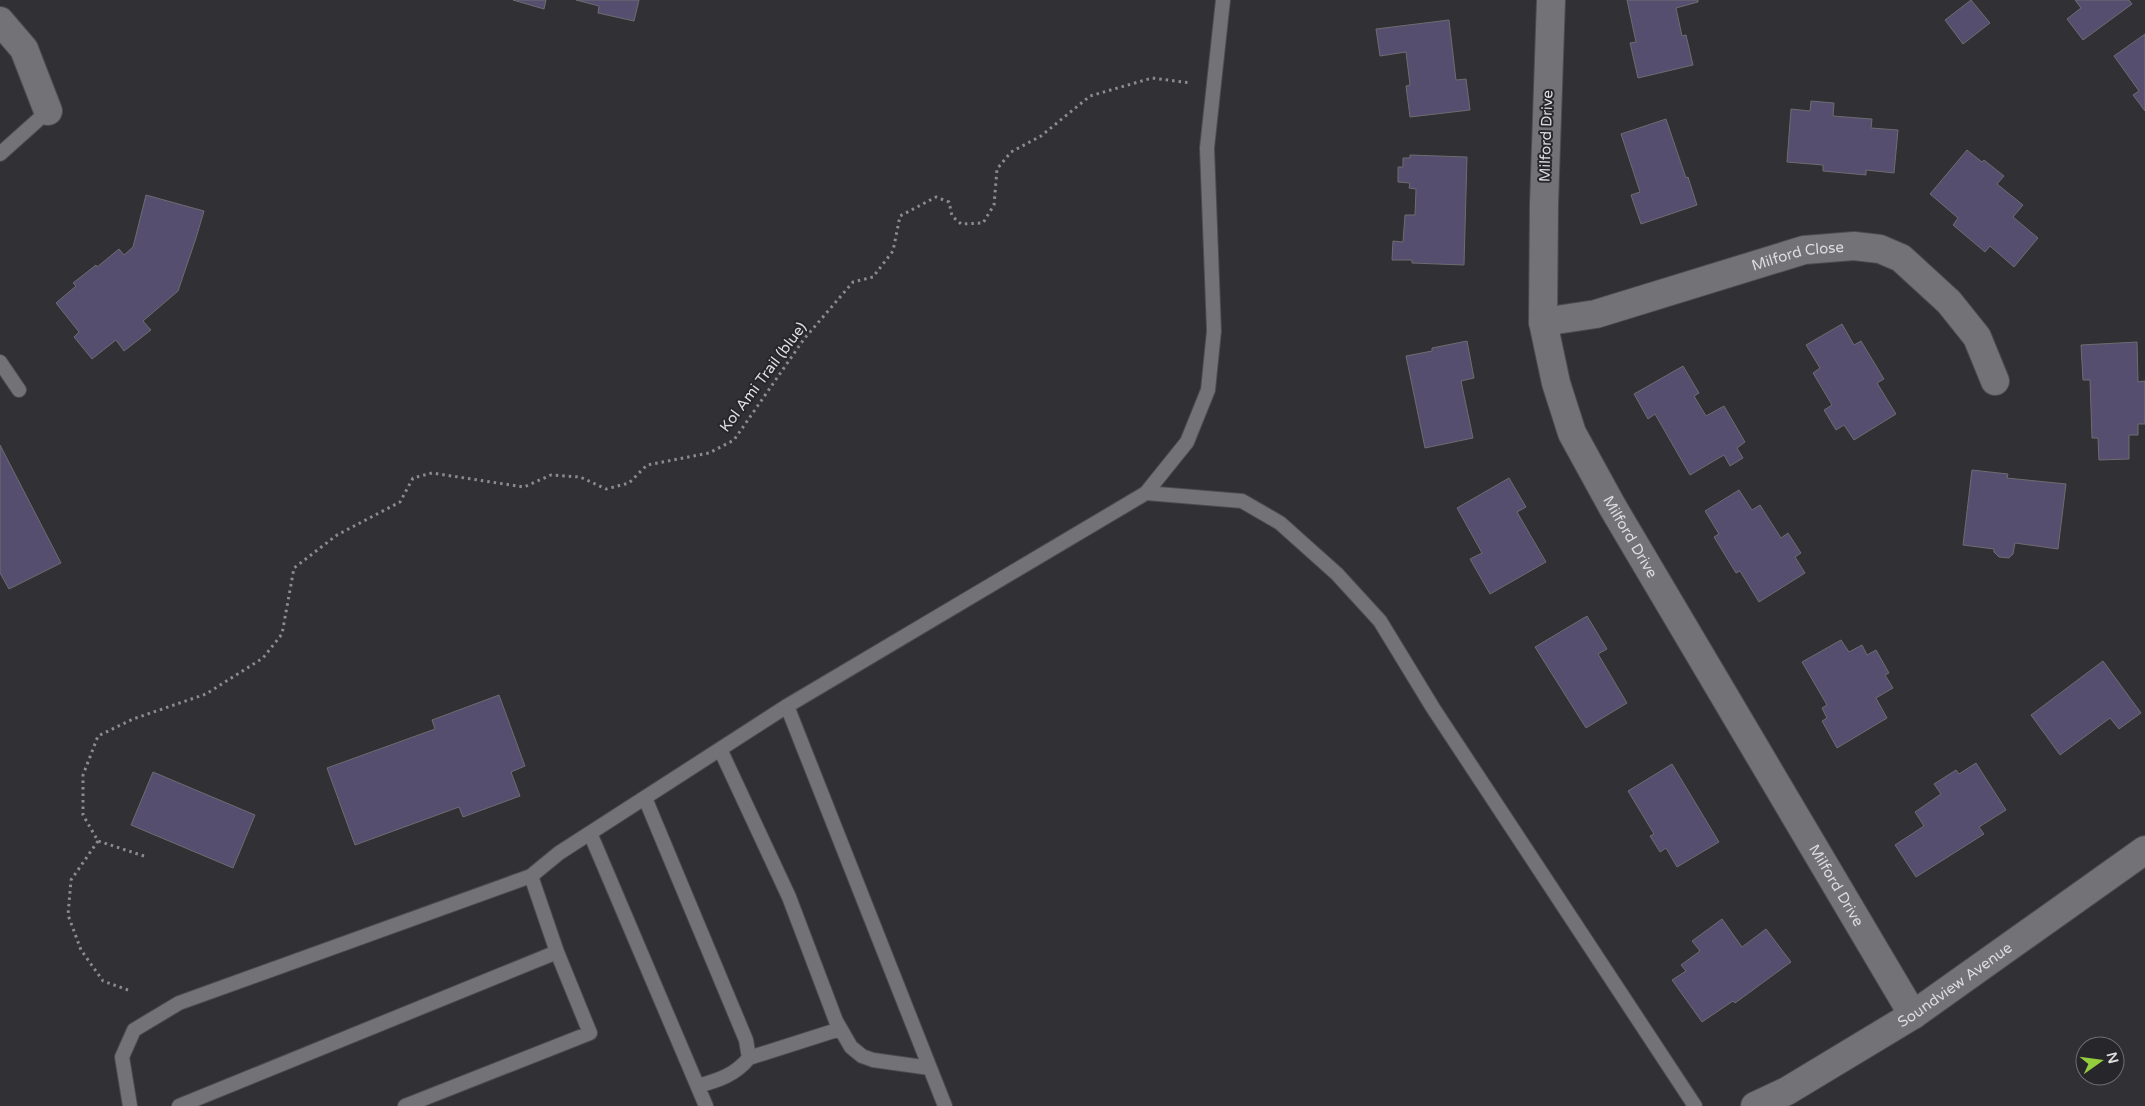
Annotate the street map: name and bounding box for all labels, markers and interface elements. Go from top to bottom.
street label: Milford Drive [1535,90,1557,182]
street label: Milford Close [1749,238,1844,275]
street label: Kol Ami Trail (blue) [716,318,810,436]
street label: Milford Drive [1599,493,1661,581]
street label: Milford Drive [1805,841,1868,930]
street label: Soundview Avenue [1894,938,2016,1031]
north arrow [2075,1036,2125,1086]
text: N [2103,1050,2122,1065]

